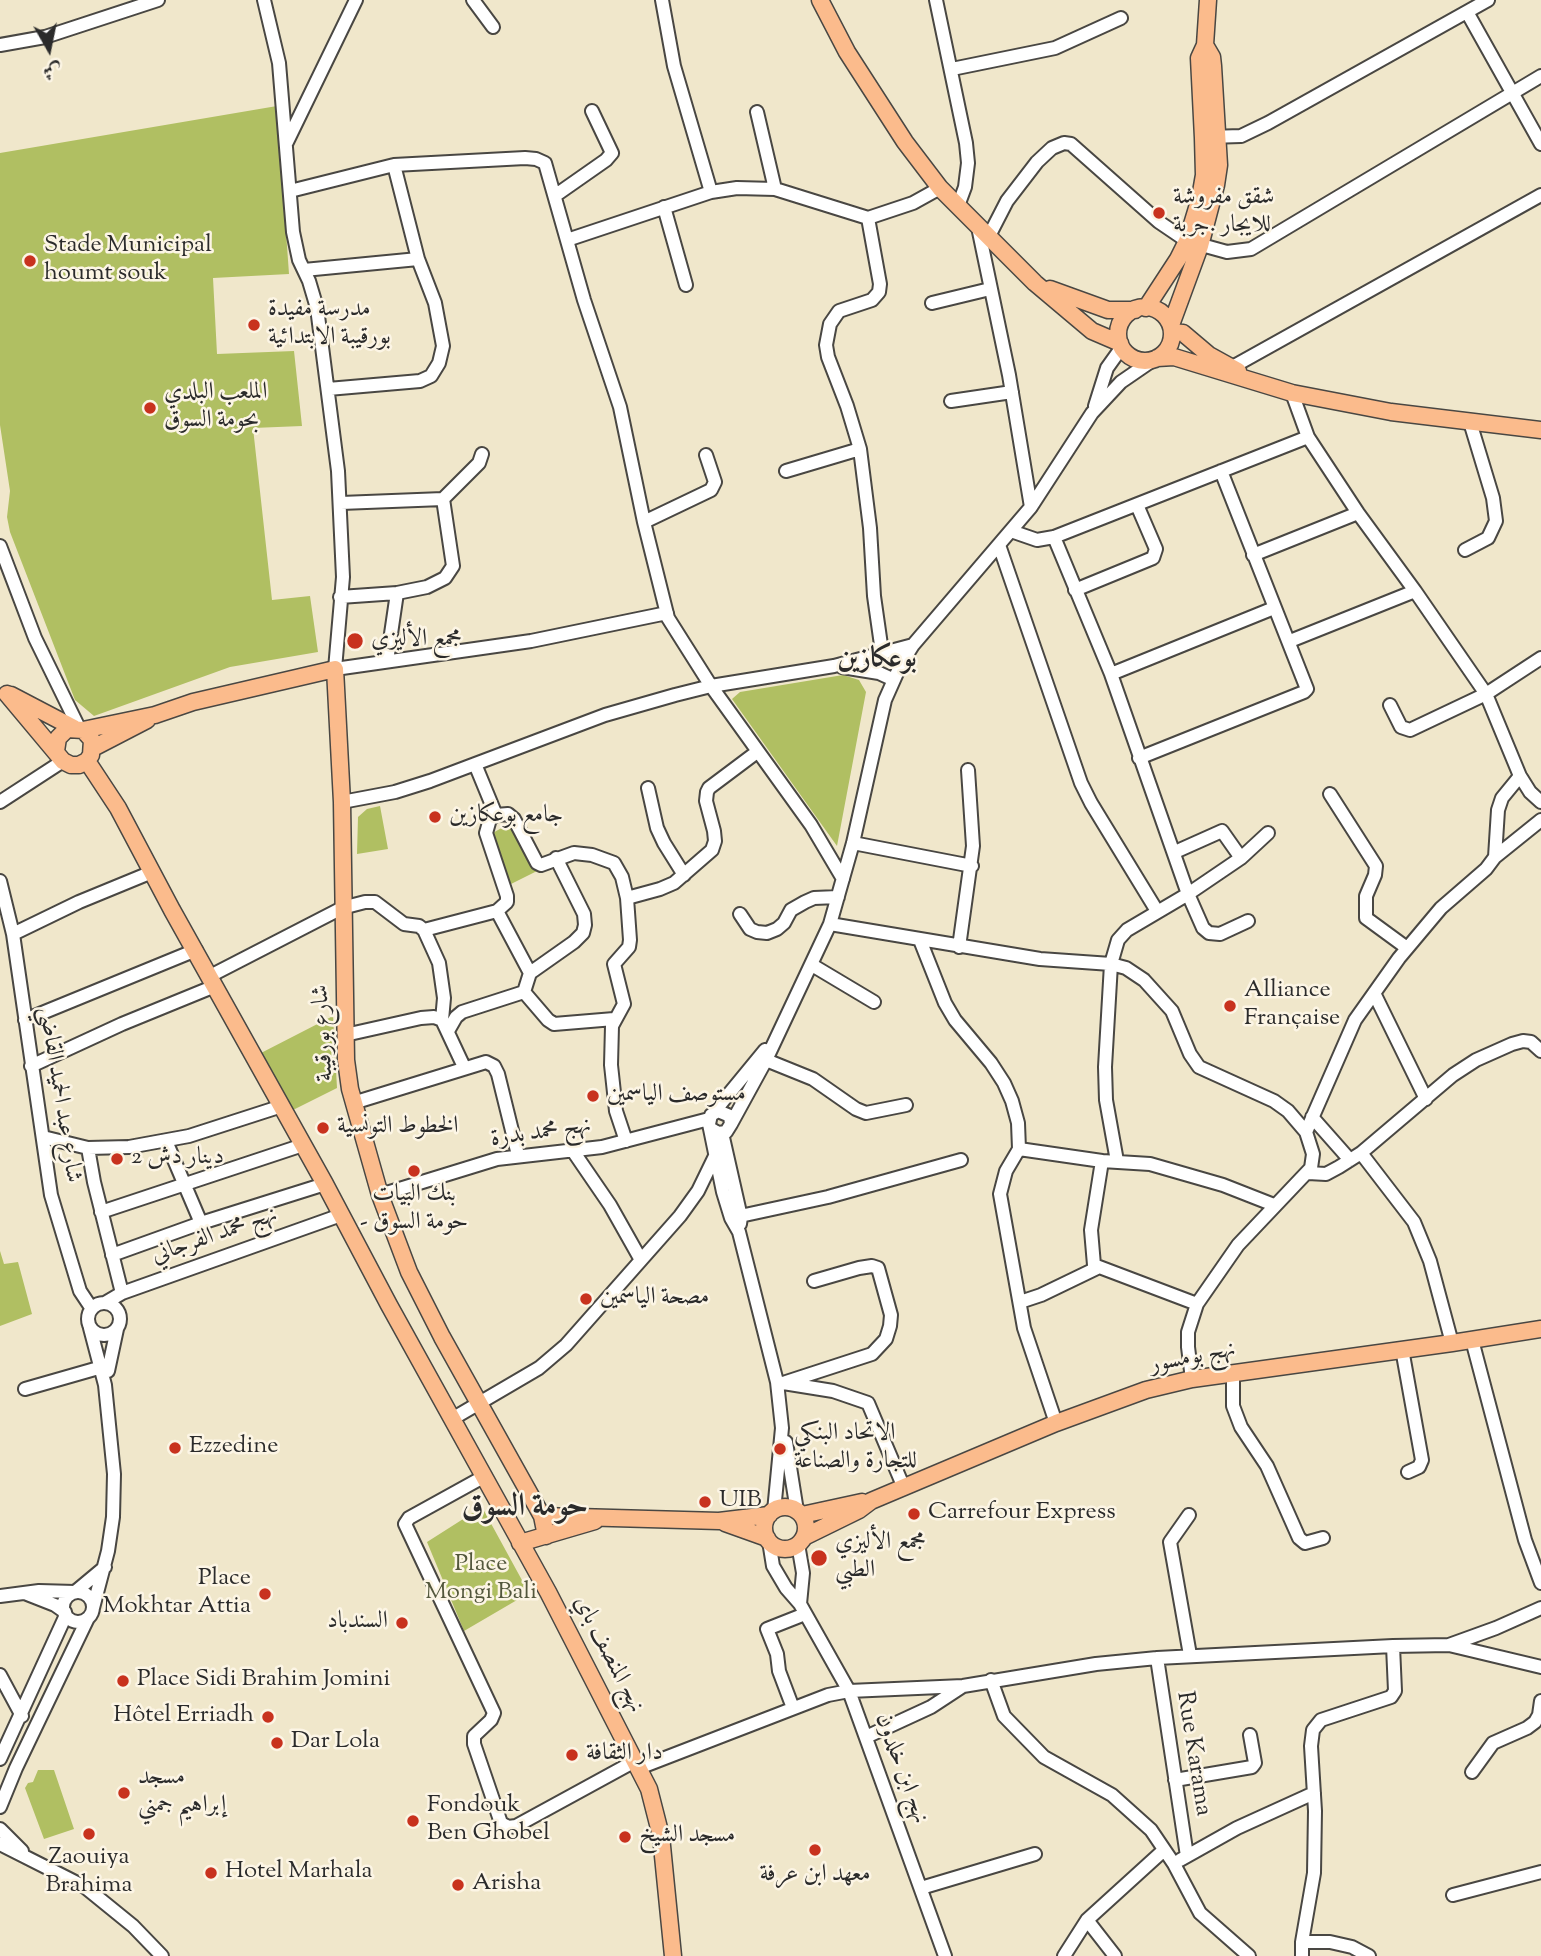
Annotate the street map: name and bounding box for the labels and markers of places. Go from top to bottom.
place label: شقق مفروشة للايجار .جربة [1173,185,1274,241]
marker: شقق مفروشة للايجار .جربة [1151,205,1167,221]
place label: Stade Municipal houmt souk [44,233,212,289]
marker: Stade Municipal houmt souk [22,253,38,269]
place label: مدرسة مفيدة بورقيبة الابتدائية [268,297,391,353]
marker: مدرسة مفيدة بورقيبة الابتدائية [246,317,262,333]
place label: الملعب البلدي بحومة السوق [164,380,267,436]
marker: الملعب البلدي بحومة السوق [142,400,158,416]
place label: مجمع الأليزي [371,627,462,655]
marker: مجمع الأليزي [345,631,365,651]
place label: جامع بوعكازين [449,803,563,831]
marker: جامع بوعكازين [427,809,443,825]
place label: Alliance Française [1244,978,1340,1034]
marker: Alliance Française [1222,998,1238,1014]
place label: مستوصف الياسمين [607,1082,746,1110]
marker: مستوصف الياسمين [585,1088,601,1104]
place label: الخطوط التونسية [337,1114,459,1142]
marker: الخطوط التونسية [315,1120,331,1136]
place label: 2 دينار دش [131,1145,224,1173]
marker: 2 دينار دش [109,1151,125,1167]
marker: بنك البيات - حومة السوق [406,1163,422,1179]
place label: بنك البيات - حومة السوق [360,1182,468,1238]
place label: مصحة الياسمين [600,1285,709,1313]
marker: مصحة الياسمين [578,1291,594,1307]
place label: الاتحاد البنكي للتجارة والصناعة [794,1421,917,1477]
place label: Ezzedine [189,1434,278,1462]
marker: Ezzedine [167,1440,183,1456]
marker: الاتحاد البنكي للتجارة والصناعة [772,1441,788,1457]
place label: UIB [719,1488,762,1516]
marker: UIB [697,1494,713,1510]
place label: Carrefour Express [928,1500,1116,1528]
marker: Carrefour Express [906,1506,922,1522]
place label: مجمع الأليزي الطبي [835,1530,926,1586]
marker: مجمع الأليزي الطبي [809,1548,829,1568]
place label: Place Mokhtar Attia [103,1566,251,1622]
marker: Place Mokhtar Attia [257,1586,273,1602]
place label: السندباد [327,1609,388,1637]
marker: السندباد [394,1615,410,1631]
place label: Place Sidi Brahim Jomini [137,1667,390,1695]
marker: Place Sidi Brahim Jomini [115,1673,131,1689]
place label: Hôtel Erriadh [113,1703,254,1731]
marker: Hôtel Erriadh [260,1709,276,1725]
place label: Dar Lola [291,1729,380,1757]
marker: Dar Lola [269,1735,285,1751]
place label: دار الثقافة [586,1741,663,1769]
marker: دار الثقافة [564,1747,580,1763]
place label: مسجد إبراهيم جمني [138,1765,226,1821]
marker: مسجد إبراهيم جمني [116,1785,132,1801]
place label: Fondouk Ben Ghobel [427,1793,550,1849]
marker: Fondouk Ben Ghobel [405,1813,421,1829]
place label: مسجد الشيخ [639,1823,735,1851]
marker: Zaouiya Brahima [81,1826,97,1842]
marker: مسجد الشيخ [617,1829,633,1845]
marker: معهد ابن عرفة [807,1842,823,1858]
place label: Zaouiya Brahima [46,1845,132,1901]
place label: Hotel Marhala [225,1859,373,1887]
place label: معهد ابن عرفة [759,1862,871,1890]
marker: Hotel Marhala [203,1865,219,1881]
place label: Arisha [472,1871,541,1899]
marker: Arisha [450,1877,466,1893]

